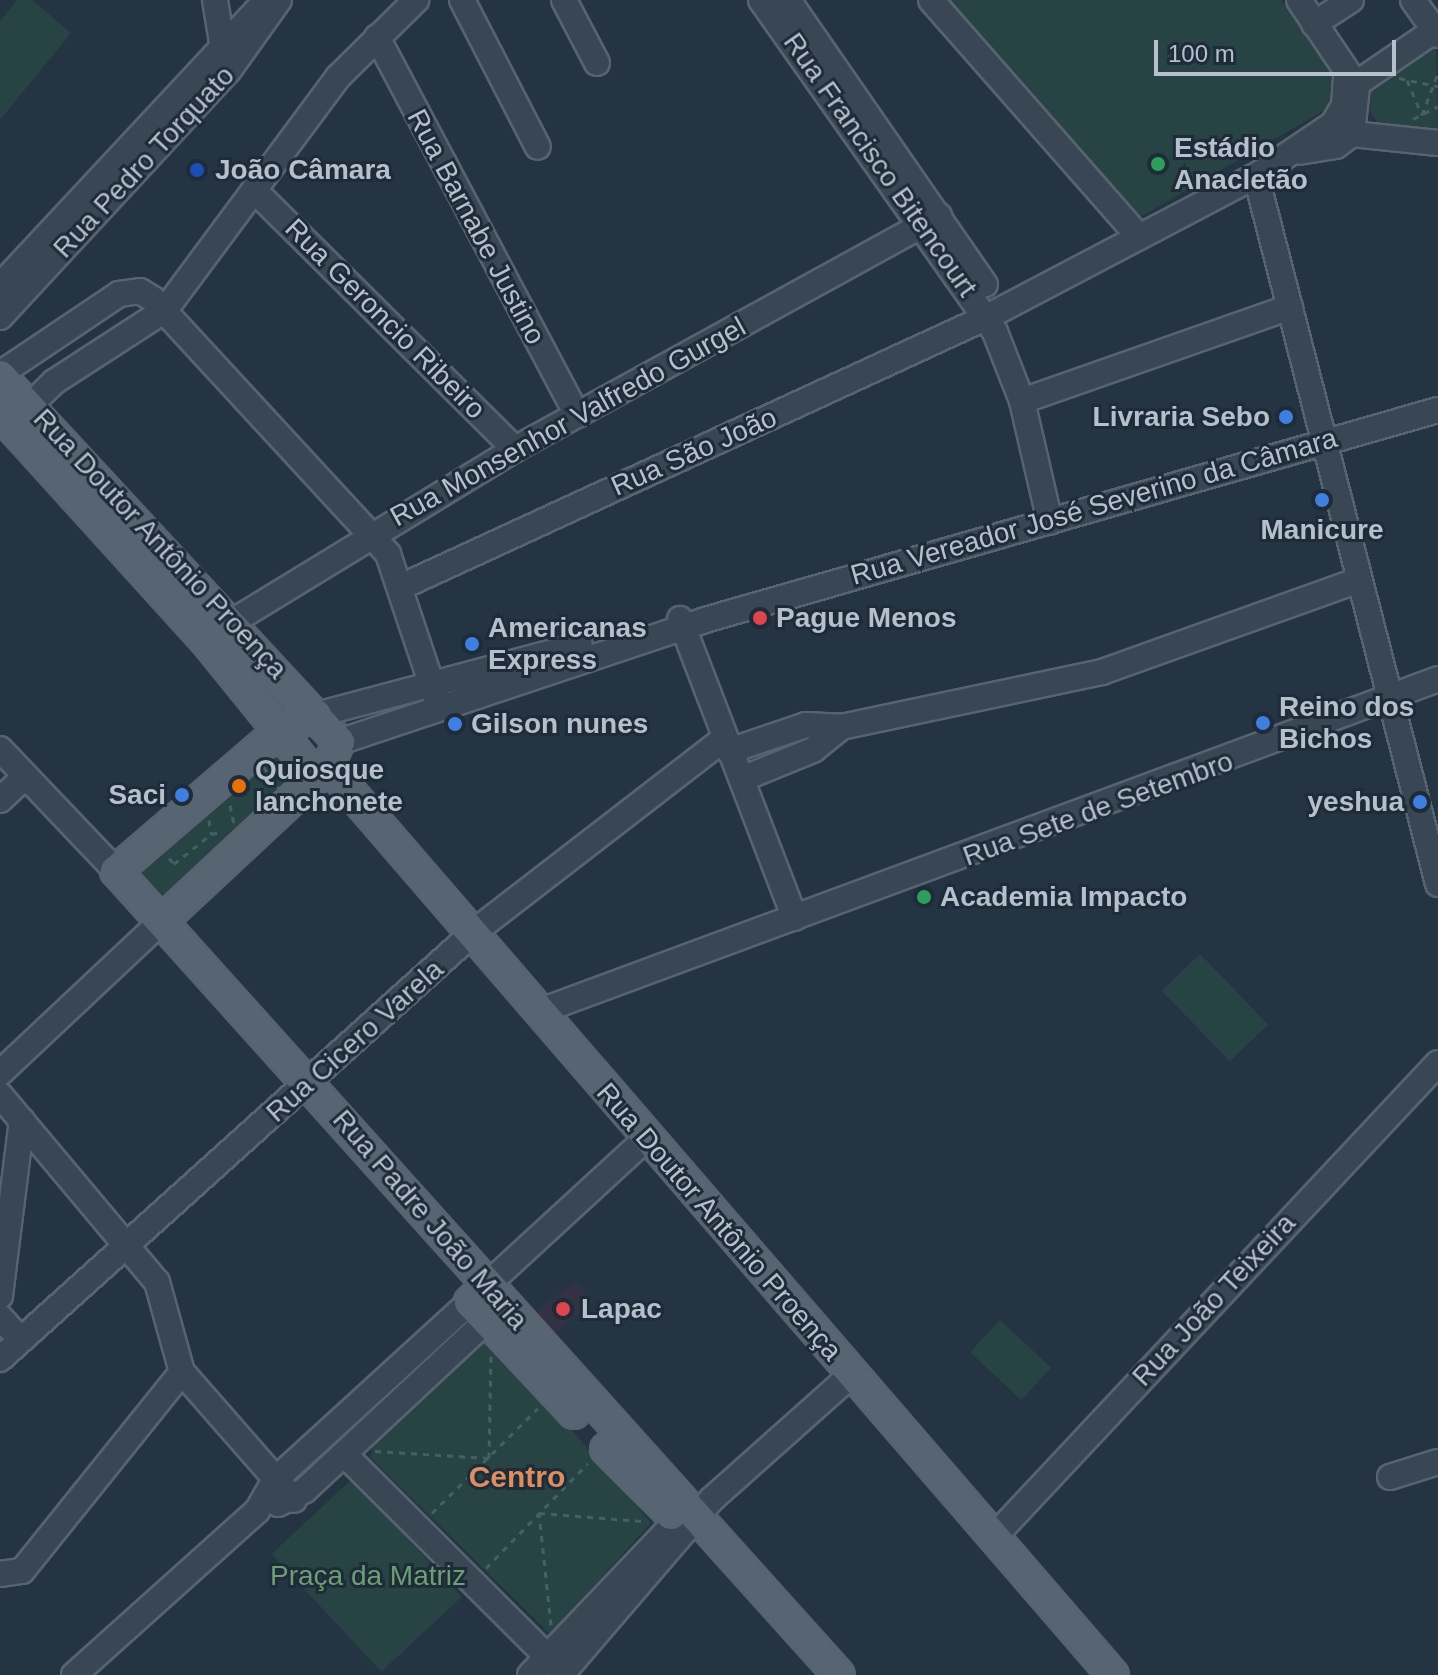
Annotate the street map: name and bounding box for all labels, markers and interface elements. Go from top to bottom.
scale bar [1158,24,1400,74]
street label: Rua Francisco Bitencourt [776,27,984,303]
text: 100 m [1168,40,1235,67]
street label: Rua Pedro Torquato [46,59,242,265]
street label: Rua Barnabe Justino [400,104,552,350]
place label: Estádio Anacletão [1174,131,1308,197]
place label: João Câmara [215,153,391,187]
marker: Estádio Anacletão [1149,155,1167,173]
marker: João Câmara [186,159,208,181]
street label: Rua Geroncio Ribeiro [278,212,492,426]
street label: Rua Monsenhor Valfredo Gurgel [384,310,752,534]
place label: Livraria Sebo [1093,400,1270,434]
street label: Rua São João [606,401,782,503]
street label: Rua Doutor Antônio Proença [26,402,294,686]
marker: Livraria Sebo [1277,408,1295,426]
street label: Rua Vereador José Severino da Câmara [847,421,1341,593]
marker: Manicure [1313,491,1331,509]
place label: Manicure [1261,513,1383,547]
place label: Pague Menos [776,601,956,635]
marker: Pague Menos [751,609,769,627]
place label: Americanas Express [488,611,647,677]
marker: Americanas Express [463,635,481,653]
place label: Reino dos Bichos [1279,690,1414,756]
place label: Gilson nunes [471,707,648,741]
marker: Reino dos Bichos [1254,714,1272,732]
marker: Gilson nunes [446,715,464,733]
street label: Rua Sete de Setembro [958,745,1238,873]
place label: Quiosque lanchonete [255,753,403,819]
marker: Quiosque lanchonete [230,777,248,795]
place label: Saci [108,778,166,812]
place label: yeshua [1308,785,1404,819]
marker: Saci [173,786,191,804]
marker: yeshua [1411,793,1429,811]
place label: Academia Impacto [940,880,1187,914]
marker: Academia Impacto [915,888,933,906]
street label: Rua Cicero Varela [260,953,450,1129]
street label: Rua Doutor Antônio Proença [589,1076,849,1368]
street label: Rua Padre João Maria [325,1103,535,1337]
street label: Rua João Teixeira [1125,1207,1303,1393]
place label: Lapac [581,1292,662,1326]
marker: Lapac [552,1298,574,1320]
district label: Centro [469,1459,565,1495]
park label: Praça da Matriz [270,1559,466,1593]

